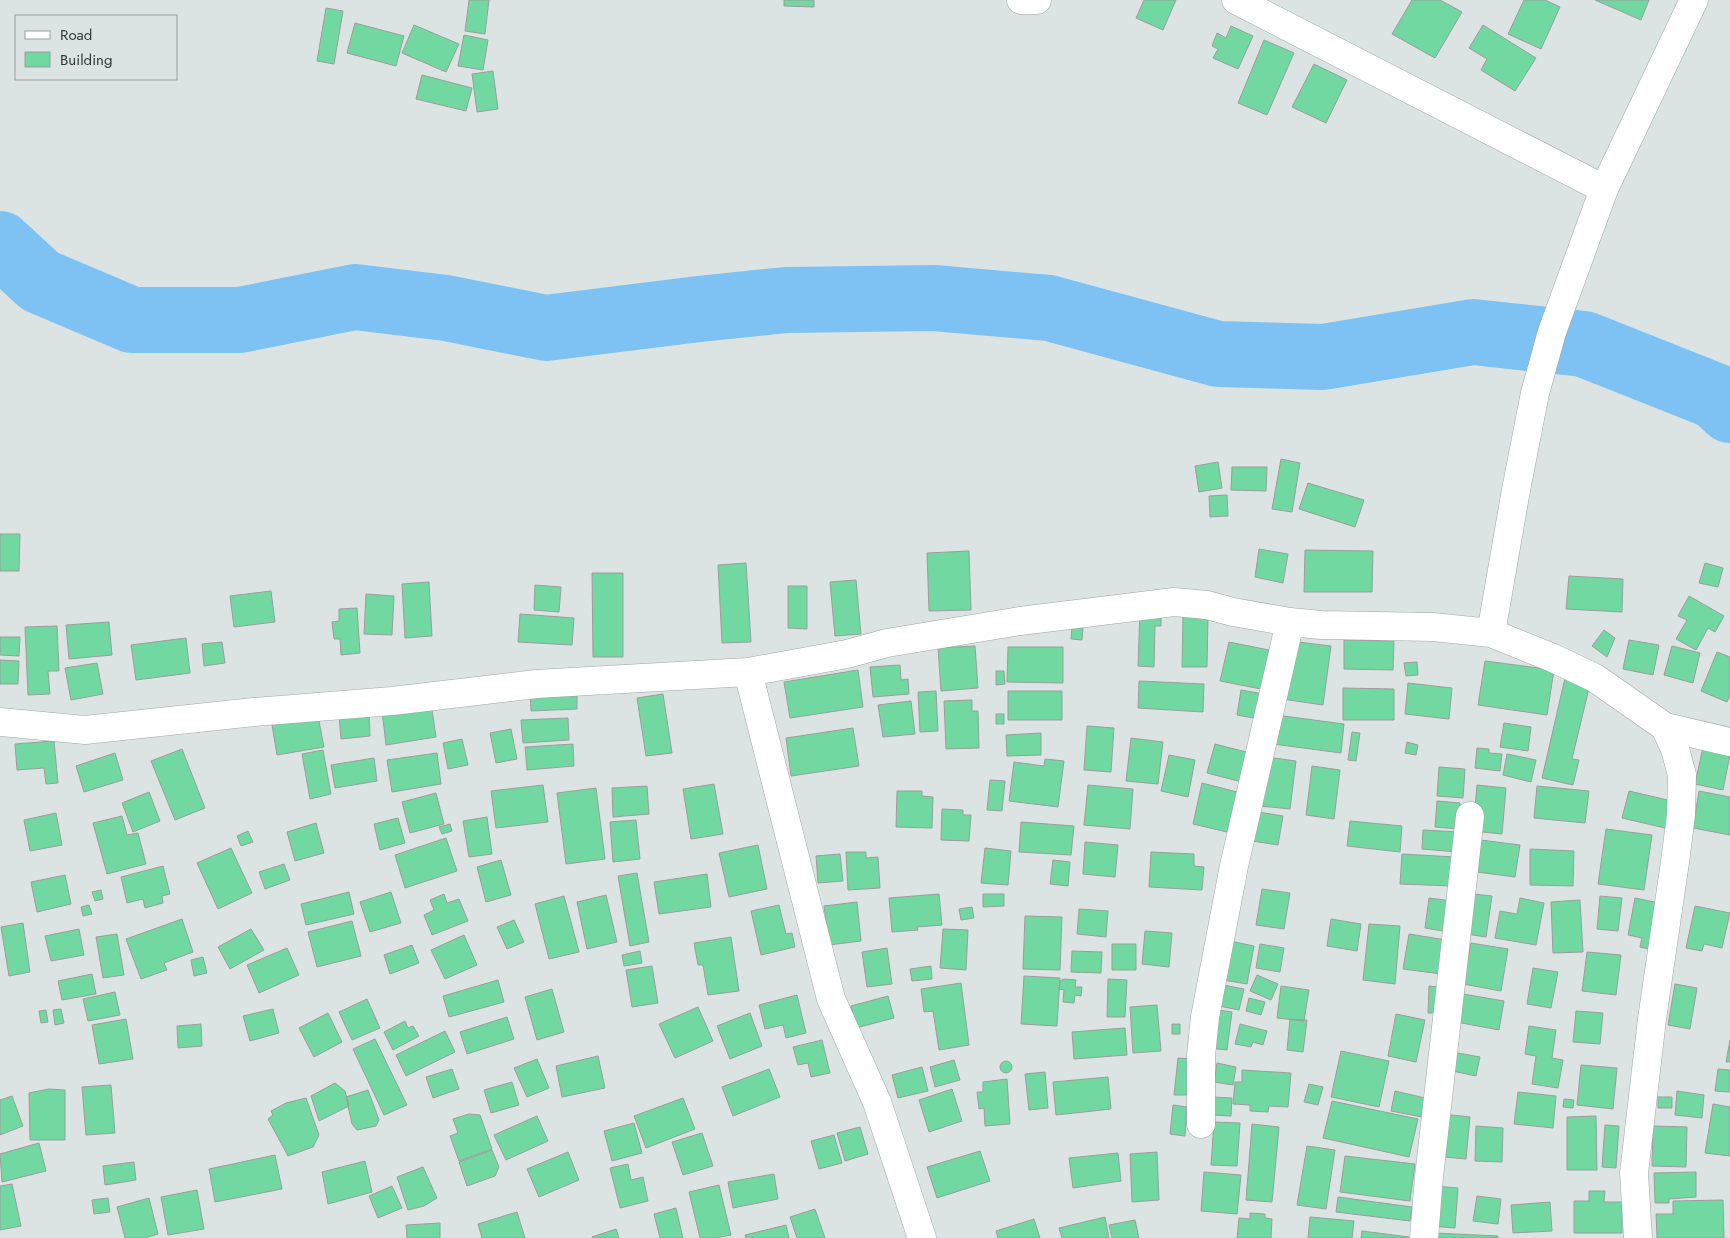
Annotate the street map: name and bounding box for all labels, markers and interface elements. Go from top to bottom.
legend [15,15,178,80]
text: Road [60,24,92,46]
text: Building [60,49,112,71]

